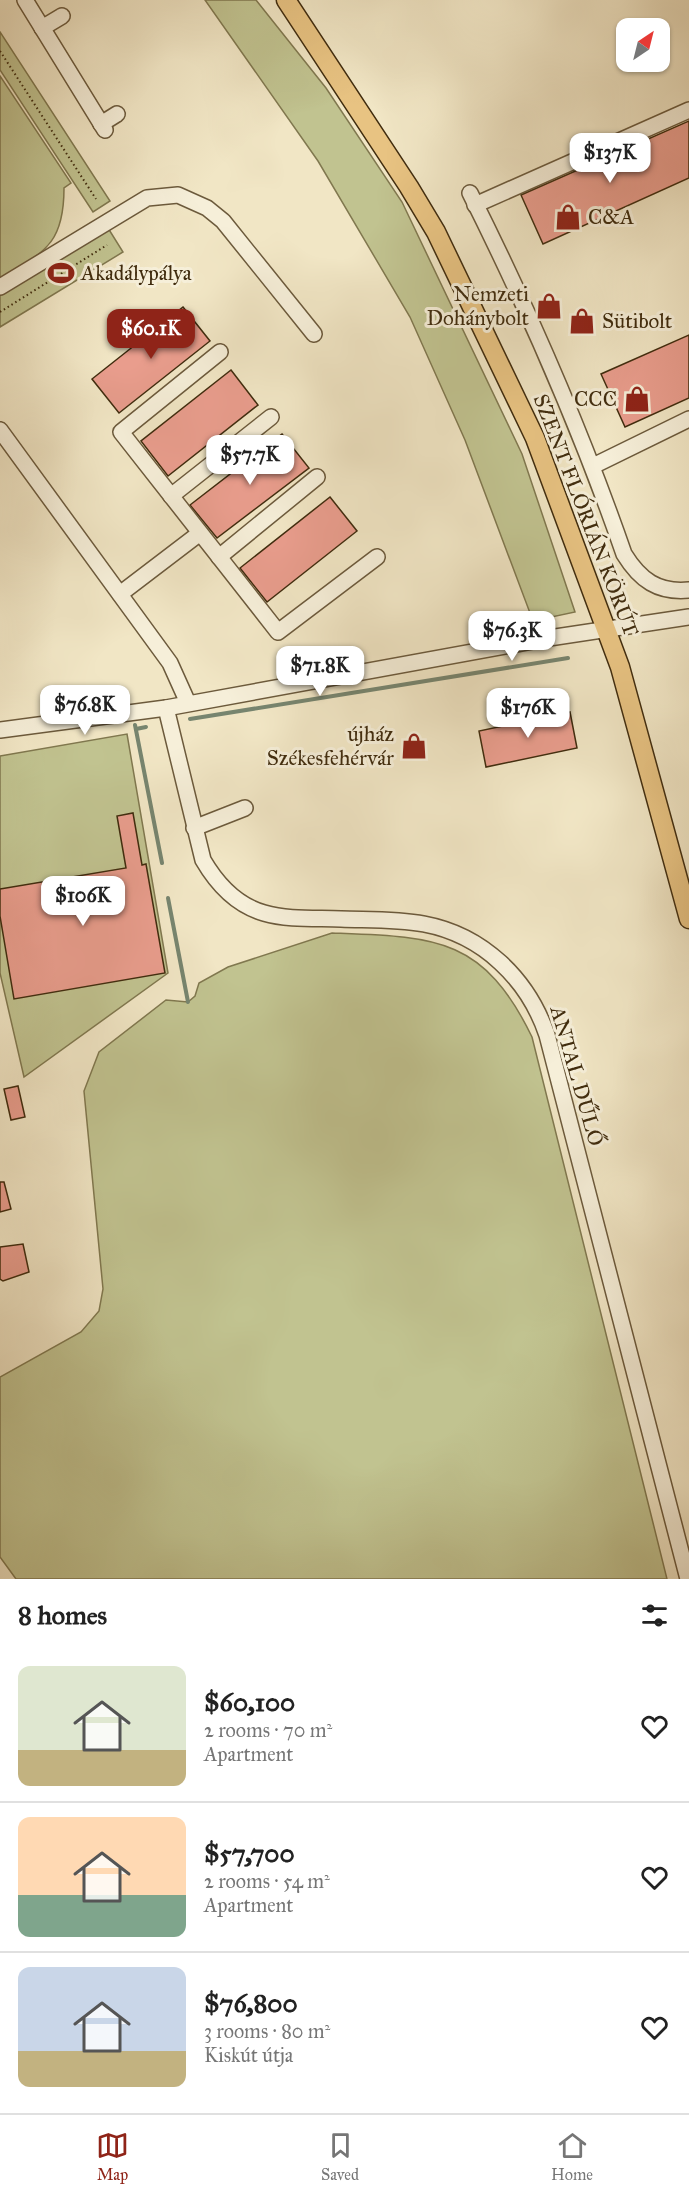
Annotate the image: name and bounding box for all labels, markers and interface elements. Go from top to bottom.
north arrow [616,18,670,72]
map controls [616,18,670,72]
pin: $137K [568,133,652,184]
text: $137K [584,140,636,164]
shop icon: C&A [553,202,583,232]
place label: C&A [588,204,634,230]
sports icon: Akadálypálya [46,258,76,288]
place label: Akadálypálya [80,260,192,286]
place label: Nemzeti Dohánybolt [427,281,530,331]
shop icon: Nemzeti Dohánybolt [534,291,564,321]
shop icon: Sütibolt [567,306,597,336]
place label: Sütibolt [602,308,673,334]
pin: $60.1K [102,309,200,360]
text: $60.1K [121,316,181,340]
shop icon: CCC [622,384,652,414]
place label: CCC [574,386,617,412]
street label: SZENT FLÓRIÁN KÖRÚT [528,390,645,640]
pin: $57.7K [201,435,299,486]
text: $57.7K [220,442,280,466]
pin: $76.3K [463,611,561,662]
text: $76.3K [482,618,542,642]
pin: $71.8K [271,646,369,697]
text: $71.8K [290,653,350,677]
pin: $76.8K [36,685,134,736]
pin: $176K [486,688,570,739]
text: $76.8K [54,692,116,716]
text: $176K [501,695,555,719]
place label: újház Székesfehérvár [267,721,394,771]
shop icon: újház Székesfehérvár [399,731,429,761]
pin: $106K [41,876,125,927]
text: $106K [55,883,111,907]
street label: ANTAL DŰLŐ [544,1002,610,1149]
text: 8 homes [18,1599,107,1631]
icon: filters [638,1599,671,1632]
text: $60,100 [204,1686,295,1718]
icon: home [66,1690,138,1762]
icon: heart [638,1710,671,1743]
text: 2 rooms · 70 m² [204,1718,332,1742]
text: Apartment [204,1742,293,1766]
text: $57,700 [204,1837,295,1869]
icon: home [66,1841,138,1913]
icon: heart [638,1861,671,1894]
text: 2 rooms · 54 m² [204,1869,330,1893]
text: Apartment [204,1893,293,1917]
text: $76,800 [204,1987,298,2019]
icon: home [66,1991,138,2063]
icon: heart [638,2011,671,2044]
text: 3 rooms · 80 m² [204,2019,330,2043]
text: Kiskút útja [204,2043,293,2067]
tab: Map [96,2129,129,2184]
tab: Saved [321,2129,359,2184]
tab: Home [551,2129,593,2184]

